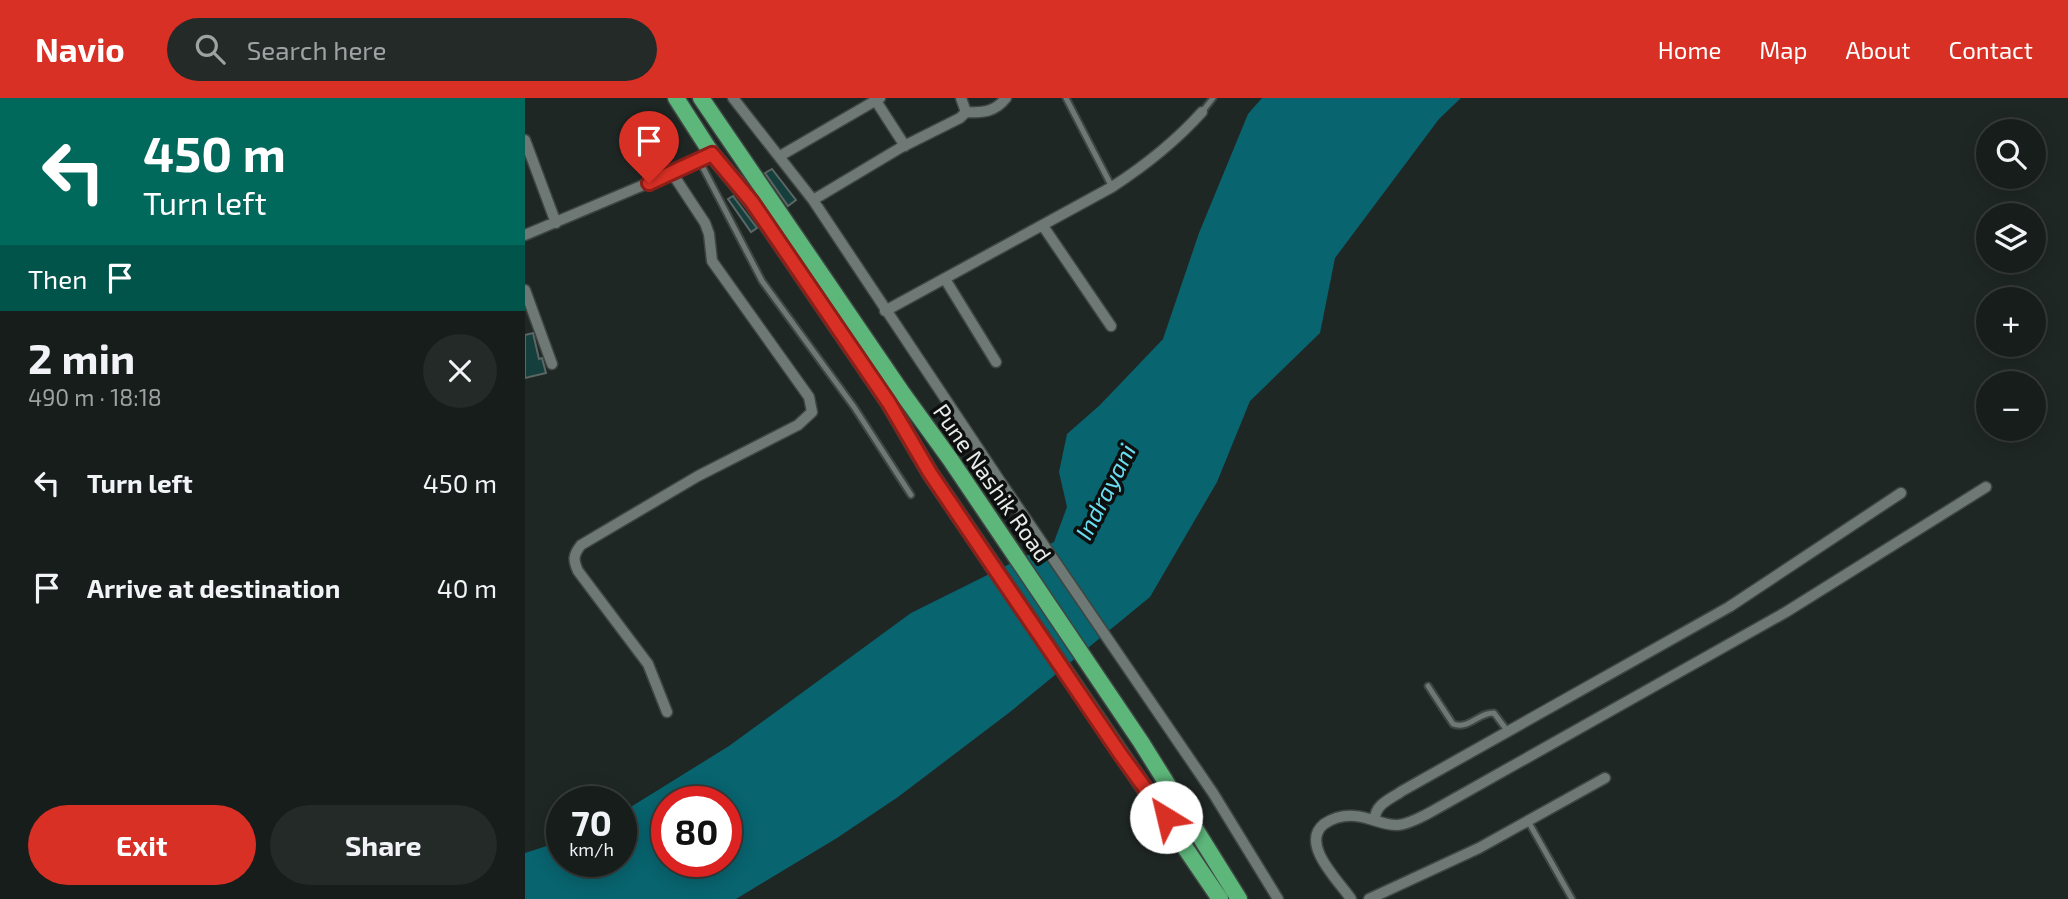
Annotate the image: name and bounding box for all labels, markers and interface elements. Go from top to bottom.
search box [167,18,657,81]
text: Navio [35,29,125,69]
icon: search [191,30,229,68]
text: Search here [247,34,386,65]
text: Home [1658,35,1721,64]
text: Map [1759,35,1807,64]
text: About [1845,35,1911,64]
text: Contact [1949,35,2033,64]
pin [619,111,679,183]
map controls [1976,119,2046,441]
button: search [1976,119,2046,189]
icon: arrive [630,122,668,160]
text: 450 m [143,123,286,182]
icon: left [28,126,119,217]
text: Turn left [143,183,267,221]
button: layers [1976,203,2046,273]
icon: arrive [101,259,139,297]
text: Then [28,263,87,294]
button: + [1976,287,2046,357]
text: 2 min [28,332,135,382]
button: close [423,334,497,408]
button: − [1976,371,2046,441]
text: 490 m · 18:18 [28,383,162,411]
street label: Pune Nashik Road [928,398,1058,567]
water label: Indrayani [1068,439,1141,544]
icon: left [28,464,66,502]
text: Turn left [87,467,193,498]
text: 450 m [423,467,497,498]
icon: arrive [28,569,66,607]
text: Arrive at destination [87,572,340,603]
text: 40 m [437,572,497,603]
position arrow [1129,780,1203,854]
speed limit sign: 80 [651,786,742,877]
text: 70 [571,801,612,843]
button: Exit [28,805,256,885]
button: Share [270,805,497,885]
text: km/h [569,838,614,860]

